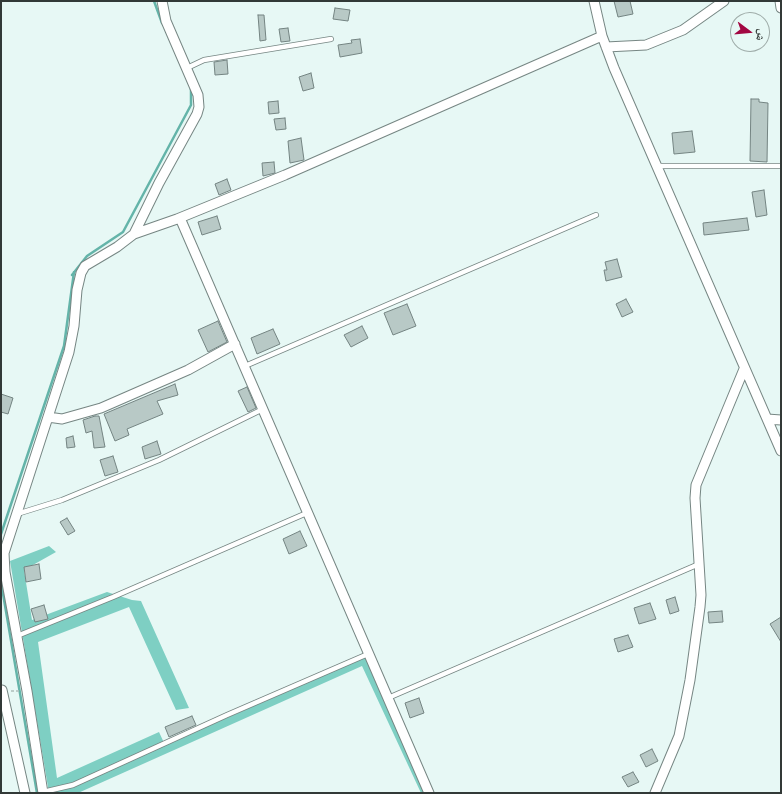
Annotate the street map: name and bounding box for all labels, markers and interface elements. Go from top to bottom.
north arrow [730,12,770,52]
text: ش [753,28,769,43]

